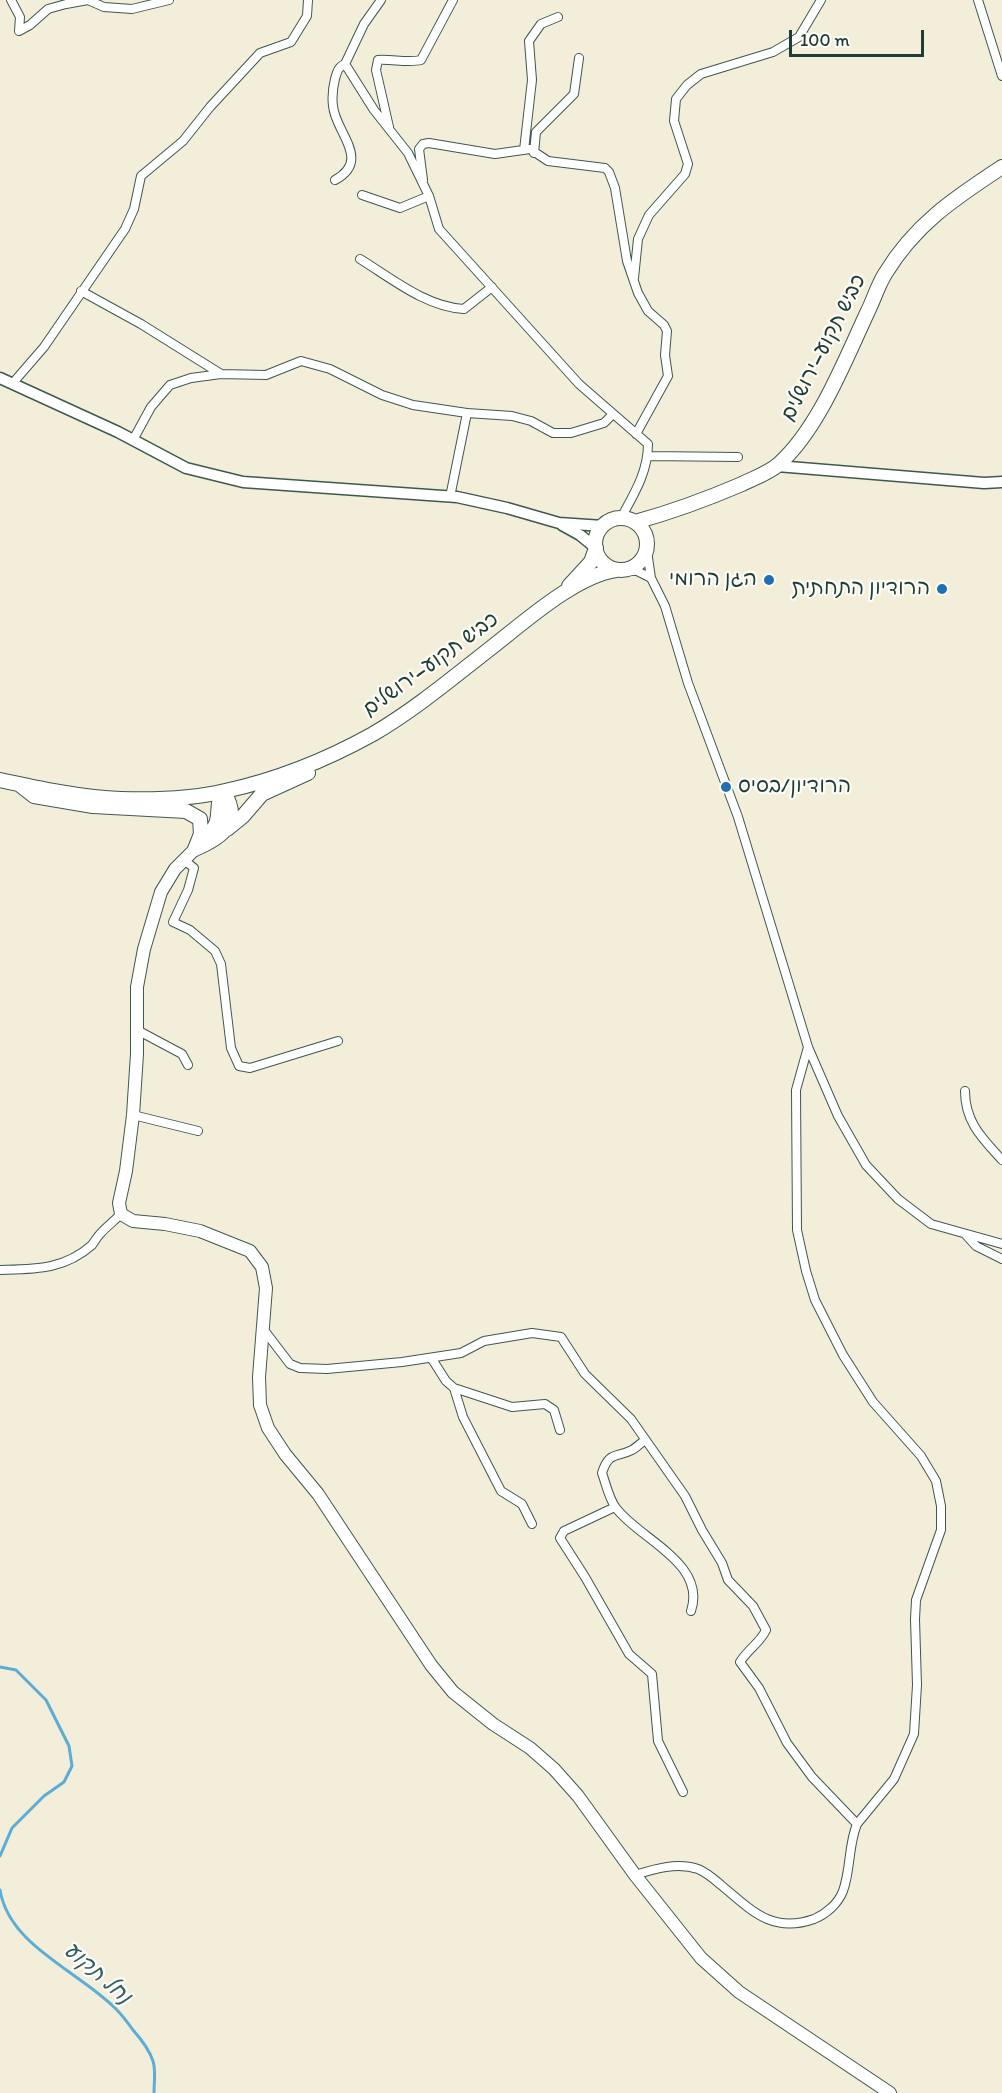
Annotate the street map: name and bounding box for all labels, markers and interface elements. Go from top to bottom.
scale bar [792,18,927,56]
text: 100 m [800,29,850,51]
street label: כביש תקוע–ירושלים [776,270,872,426]
place label: הגן הרומי [669,567,757,593]
marker: הגן הרומי [762,573,776,587]
place label: הרודיון התחתית [792,576,930,602]
marker: הרודיון התחתית [935,582,949,596]
street label: כביש תקוע–ירושלים [358,607,504,723]
place label: הרודיון/בסיס [738,774,851,800]
marker: הרודיון/בסיס [719,780,733,794]
water label: נחל תקוע [58,1938,136,2010]

